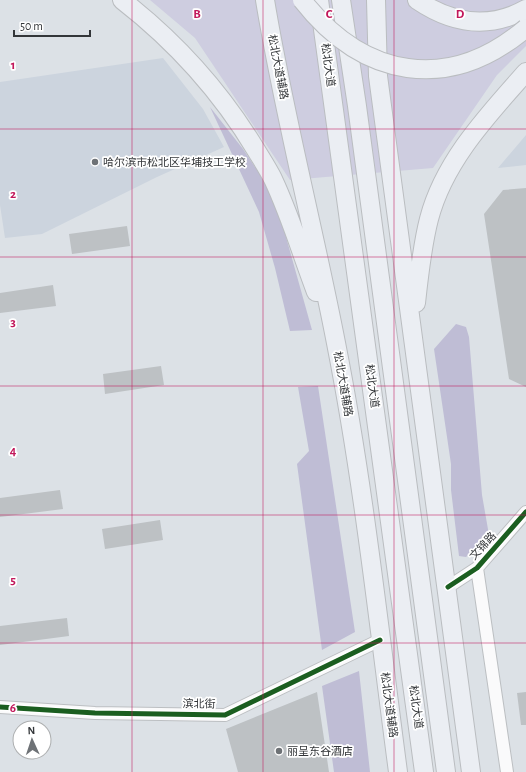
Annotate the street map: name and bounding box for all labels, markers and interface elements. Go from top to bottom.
text: B [193,8,201,21]
text: C [326,8,333,21]
text: D [456,8,465,21]
scale bar [14,12,90,38]
text: 50 m [20,20,43,32]
street label: 松北大道辅路 [266,33,291,100]
street label: 松北大道 [319,42,337,88]
text: 1 [11,59,15,72]
place label: 哈尔滨市松北区华埔技工学校 [103,156,246,168]
marker: 哈尔滨市松北区华埔技工学校 [90,157,100,167]
text: 2 [10,188,16,201]
text: 3 [10,316,16,329]
street label: 松北大道辅路 [332,350,355,417]
street label: 松北大道 [363,363,381,409]
text: 4 [10,445,17,458]
street label: 文锦路 [467,529,498,562]
text: 5 [10,574,16,587]
street label: 松北大道辅路 [379,671,400,738]
street label: 松北大道 [407,684,425,730]
street label: 滨北街 [182,697,216,710]
text: 6 [10,702,16,715]
north arrow [12,720,52,760]
text: N [27,725,36,736]
place label: 丽呈东谷酒店 [287,745,353,757]
marker: 丽呈东谷酒店 [274,746,284,756]

